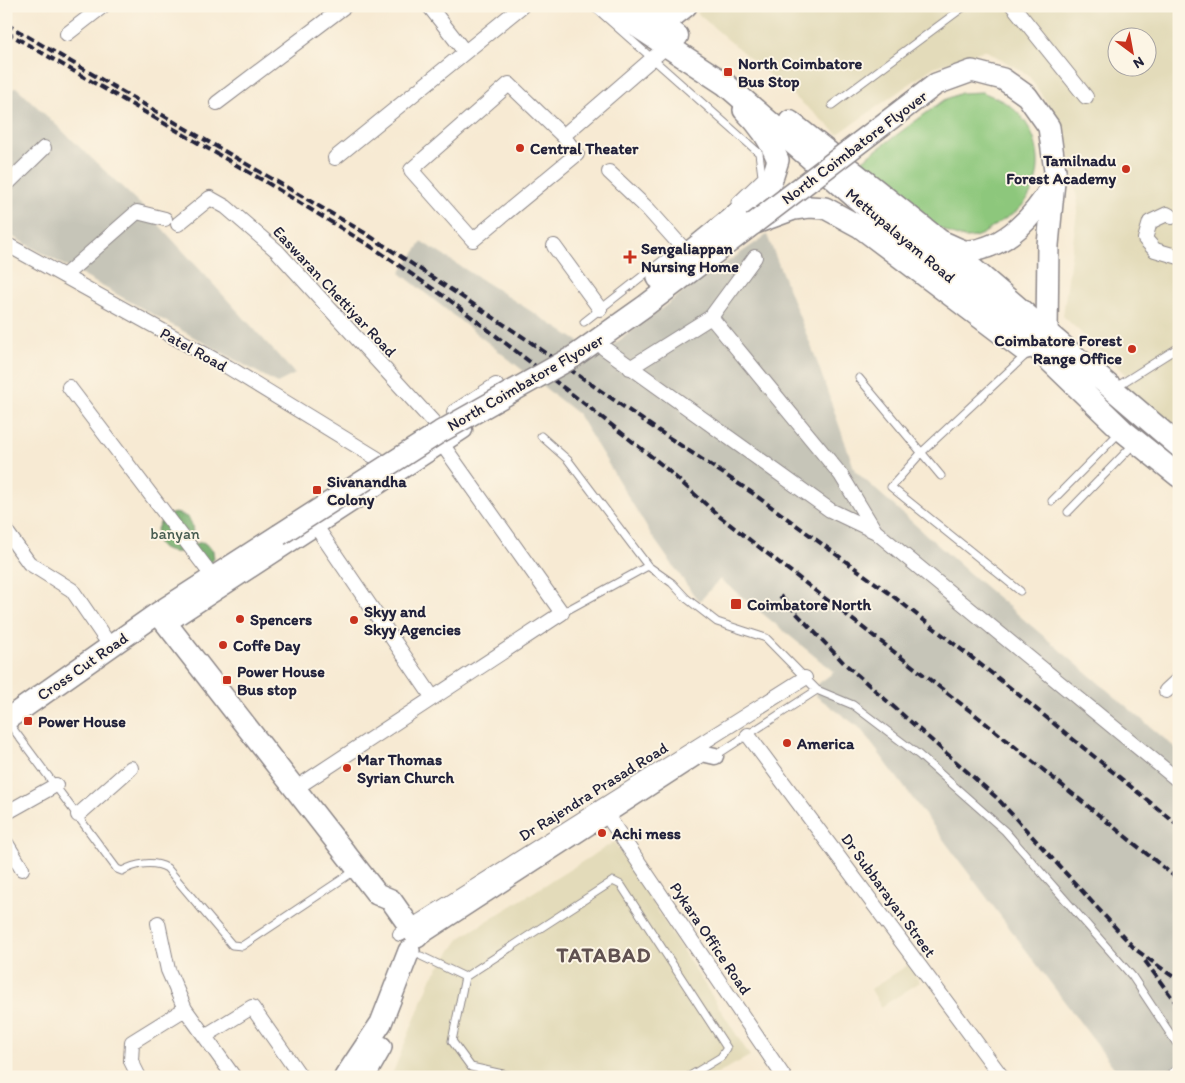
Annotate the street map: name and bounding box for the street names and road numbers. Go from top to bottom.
street label: North Coimbatore Flyover [778,86,931,208]
street label: Mettupalayam Road [842,184,960,287]
street label: Easwaran Chettiyar Road [269,222,401,361]
street label: Patel Road [157,323,231,376]
street label: North Coimbatore Flyover [444,330,607,435]
street label: Cross Cut Road [33,628,132,705]
street label: Dr Rajendra Prasad Road [515,738,671,845]
street label: Dr Subbarayan Street [837,830,940,961]
street label: Pykara Office Road [666,879,755,998]

